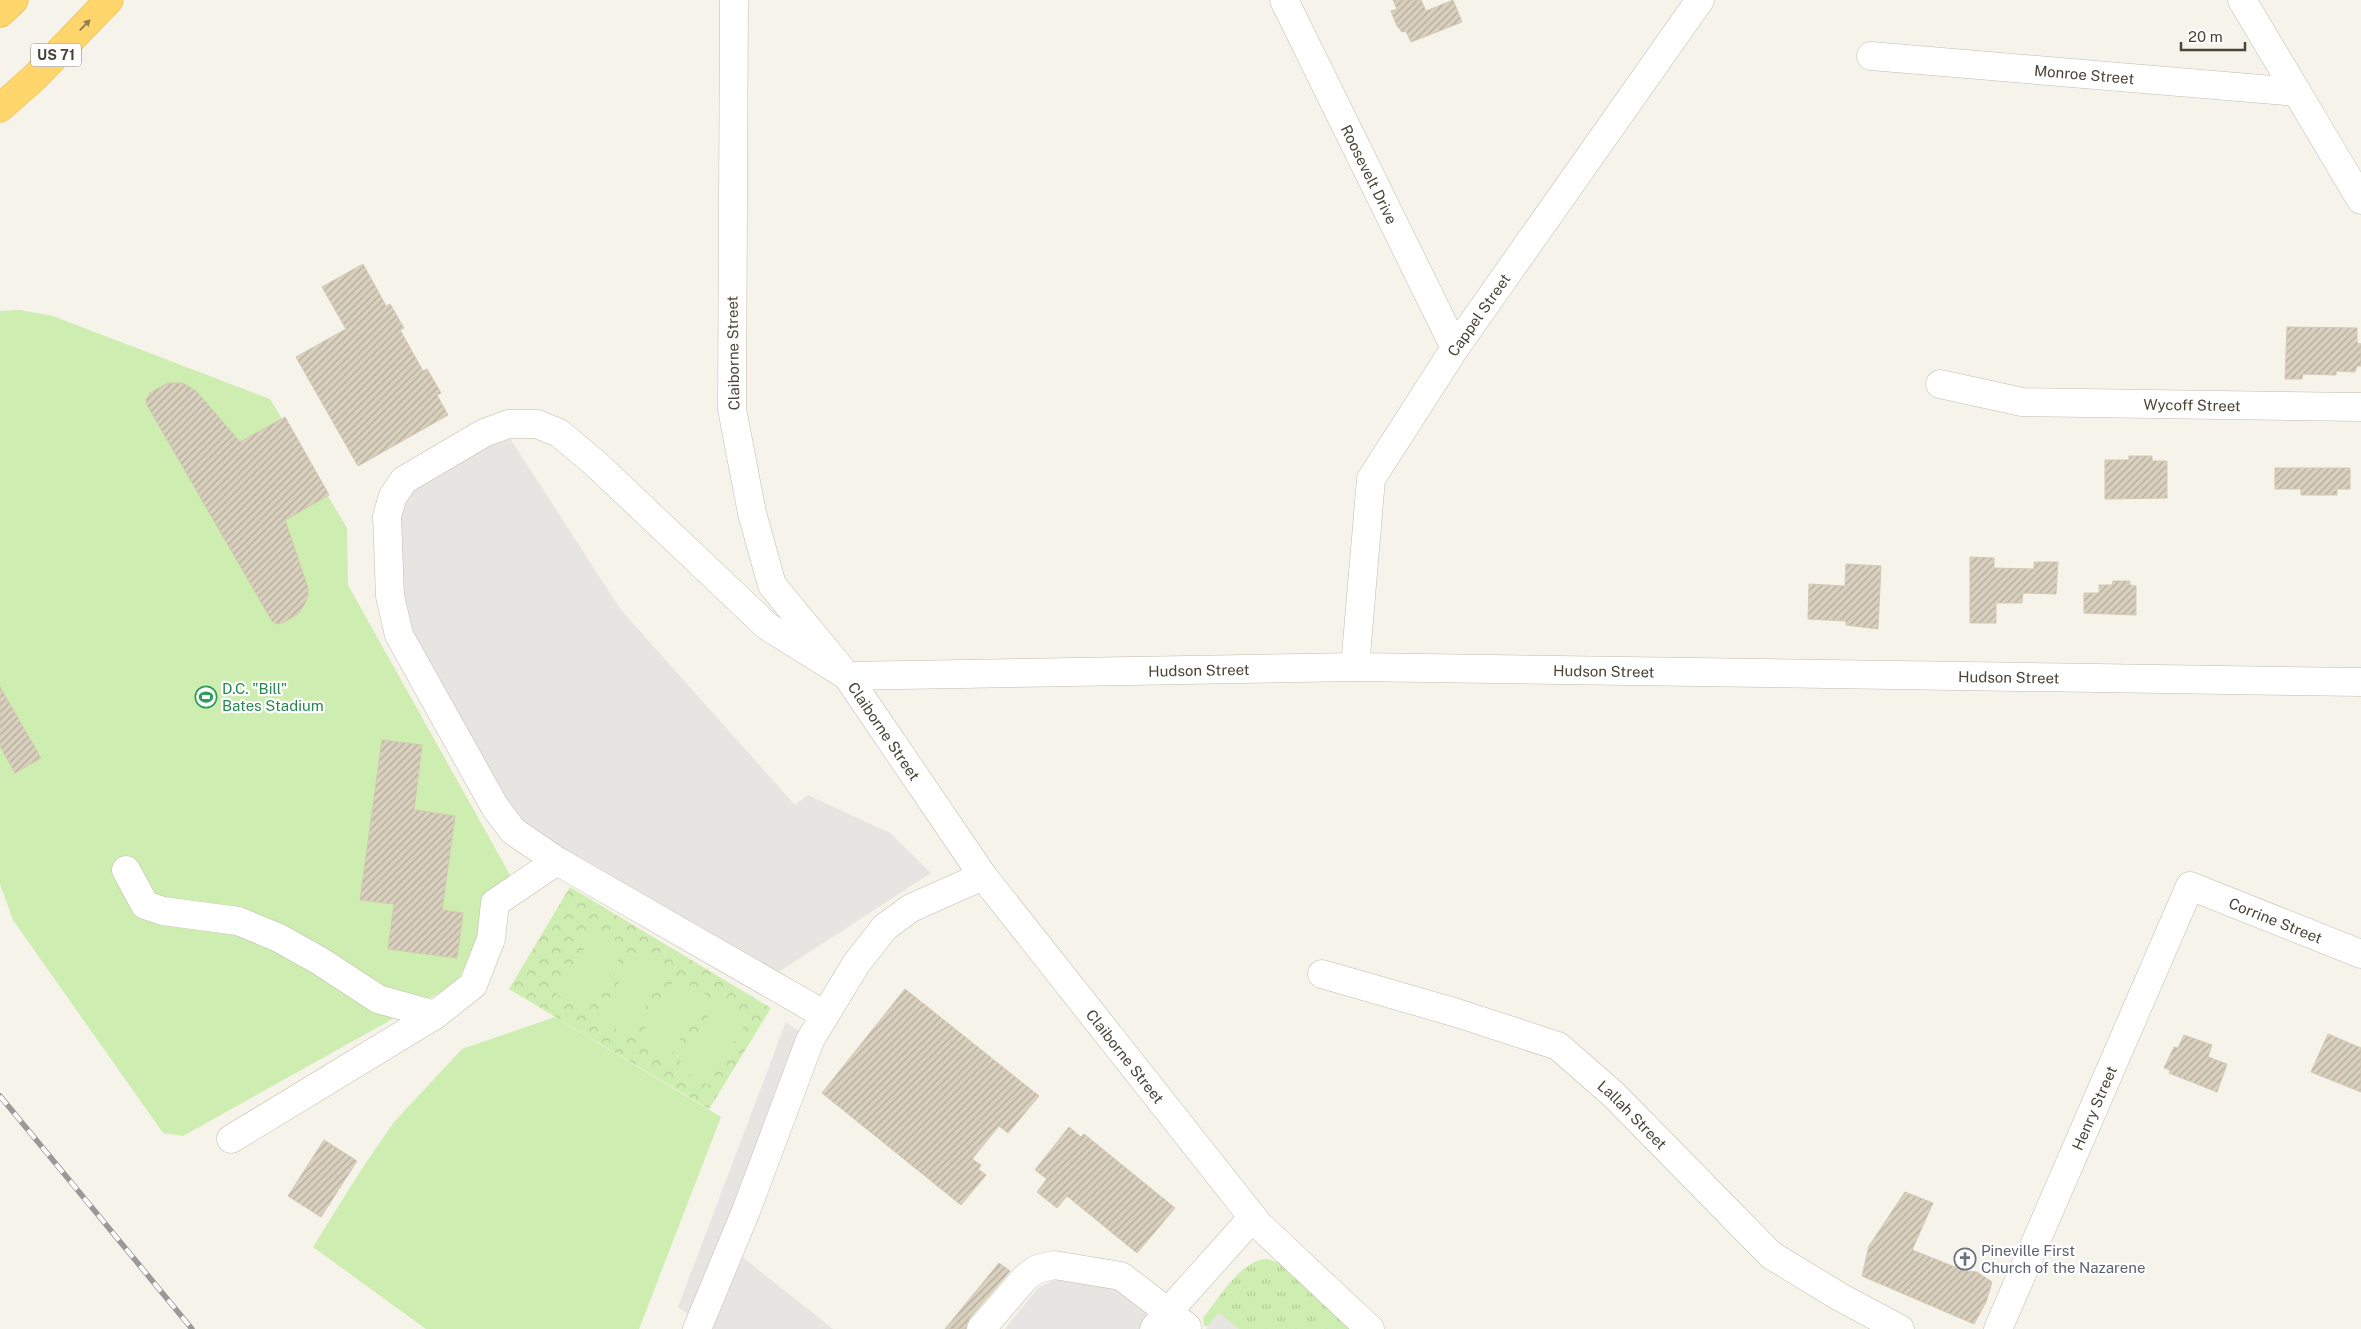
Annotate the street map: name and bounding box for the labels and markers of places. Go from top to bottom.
place label: D.C. "Bill" Bates Stadium [222,680,324,714]
sports icon: D.C. "Bill" Bates Stadium [194,685,218,709]
place label: Pineville First Church of the Nazarene [1981,1242,2145,1276]
church icon: Pineville First Church of the Nazarene [1953,1247,1977,1271]

